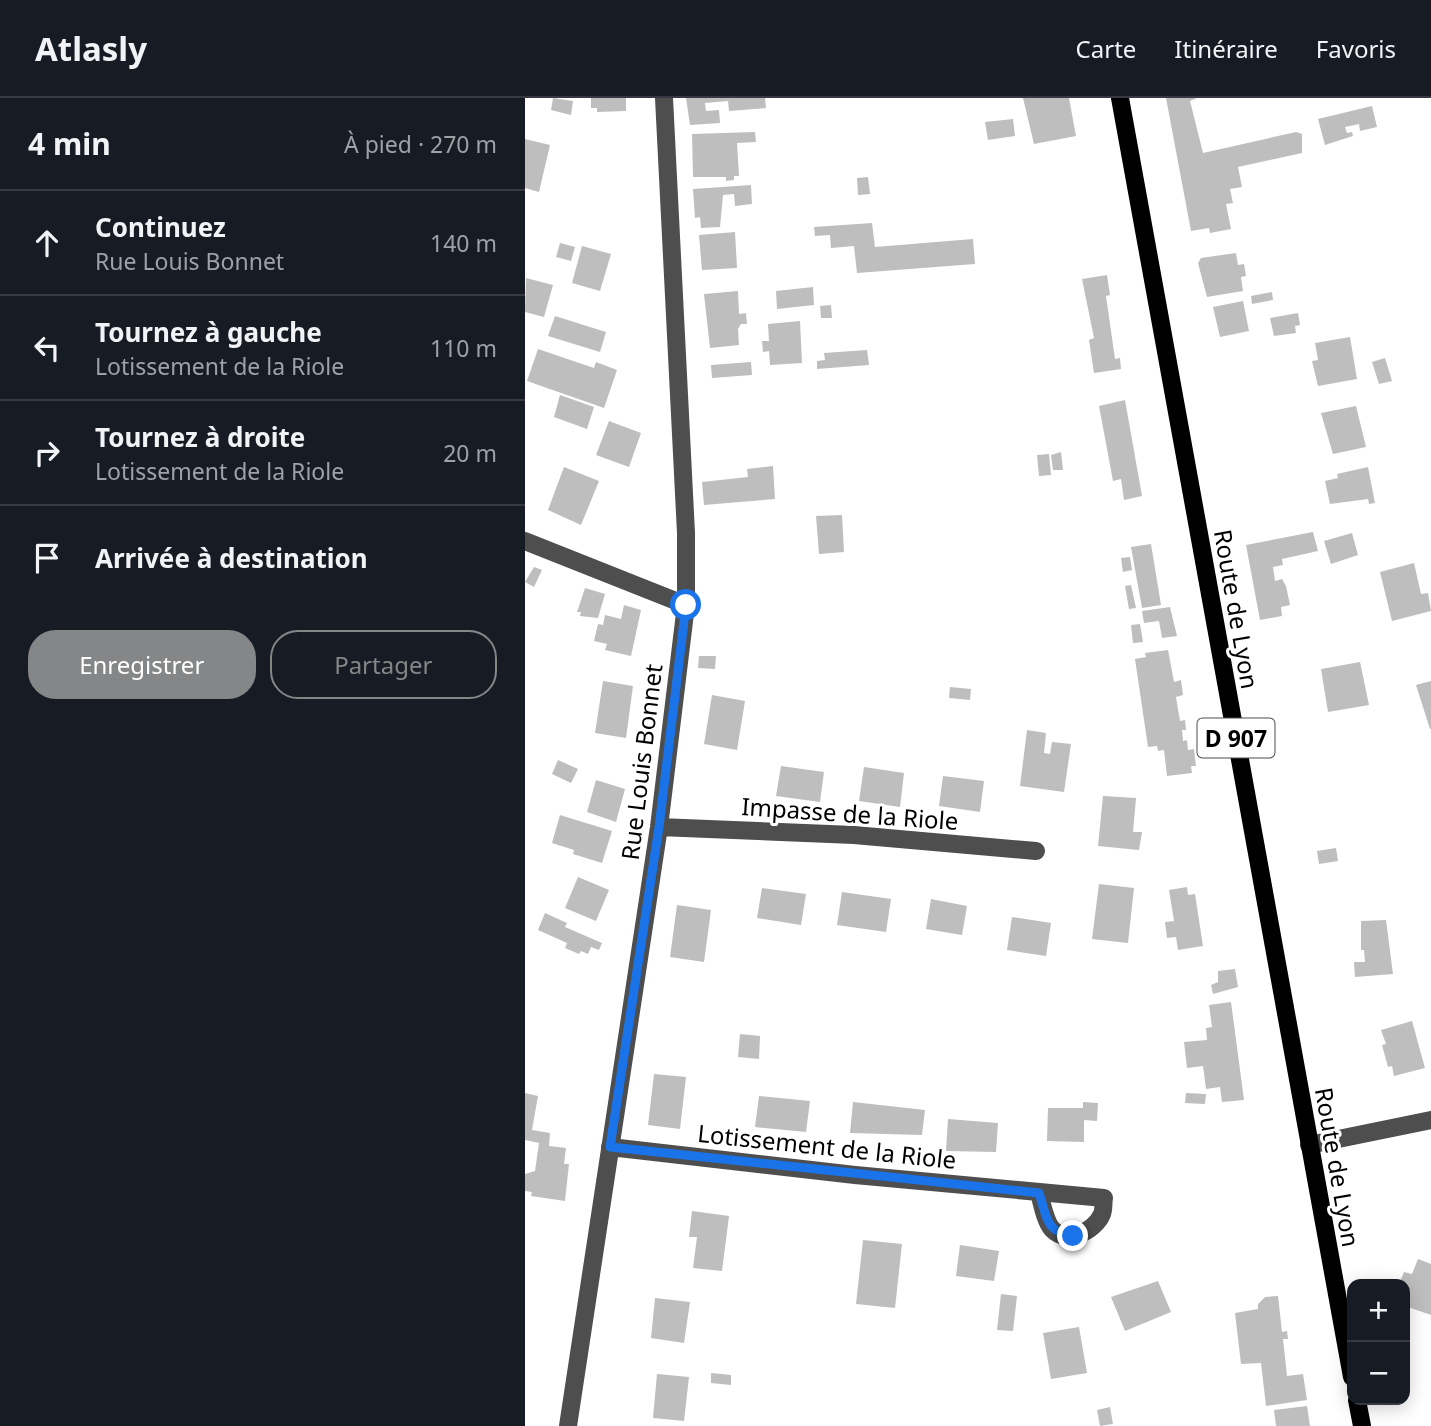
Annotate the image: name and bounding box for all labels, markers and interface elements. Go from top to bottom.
text: Atlasly [35,26,147,71]
text: Carte [1076,32,1136,65]
text: Itinéraire [1174,32,1278,65]
text: Favoris [1316,32,1396,65]
text: 4 min [28,123,111,164]
text: À pied · 270 m [344,128,497,160]
text: Continuez [95,209,226,245]
icon: ahead [28,224,66,262]
text: 140 m [430,227,497,259]
text: Rue Louis Bonnet [95,245,284,277]
text: Tournez à gauche [95,314,322,350]
icon: left [28,329,66,367]
text: 110 m [430,332,497,364]
text: Lotissement de la Riole [95,350,344,382]
text: Tournez à droite [95,419,305,455]
icon: right [28,434,66,472]
text: 20 m [443,437,497,469]
text: Lotissement de la Riole [95,455,344,487]
street label: Route de Lyon [1207,527,1267,691]
icon: arrive [28,539,66,577]
text: Arrivée à destination [95,540,368,576]
route start [670,589,701,620]
button: Enregistrer [28,630,256,699]
button: Partager [270,630,497,699]
street label: Rue Louis Bonnet [613,662,669,862]
road number: D 907 [1197,718,1275,758]
street label: Impasse de la Riole [740,789,960,837]
street label: Route de Lyon [1308,1085,1368,1249]
street label: Lotissement de la Riole [696,1116,958,1176]
route end [1057,1220,1088,1251]
map controls [1347,1279,1410,1405]
button: + [1347,1279,1410,1342]
button: − [1347,1342,1410,1405]

